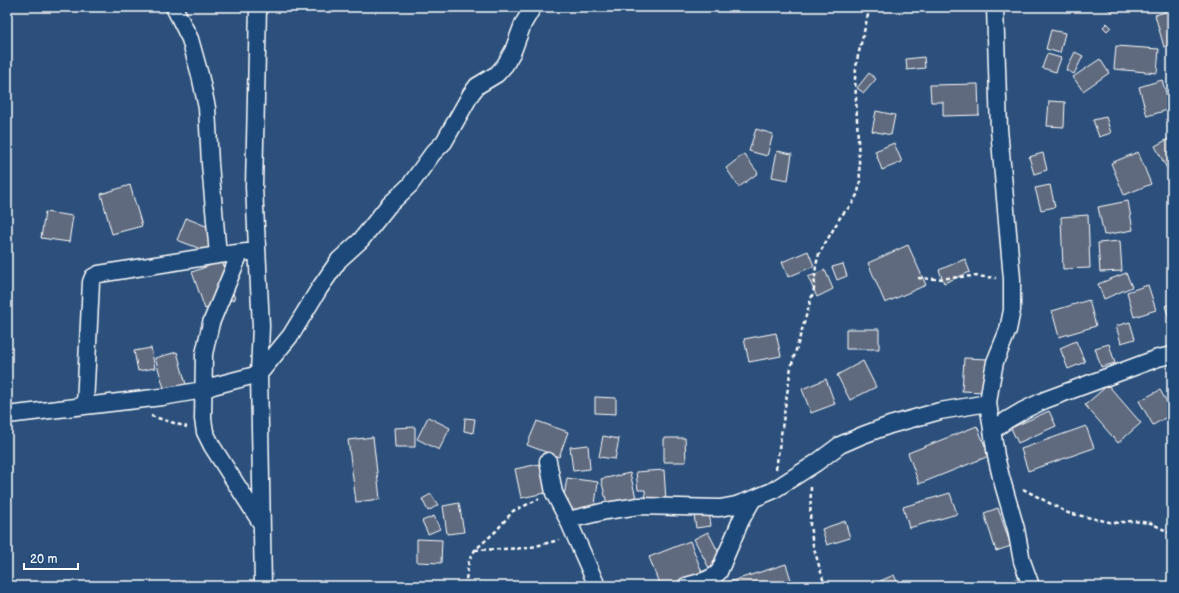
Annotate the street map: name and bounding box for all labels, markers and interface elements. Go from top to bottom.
scale bar [24,545,78,571]
text: 20 m [30,552,57,567]

